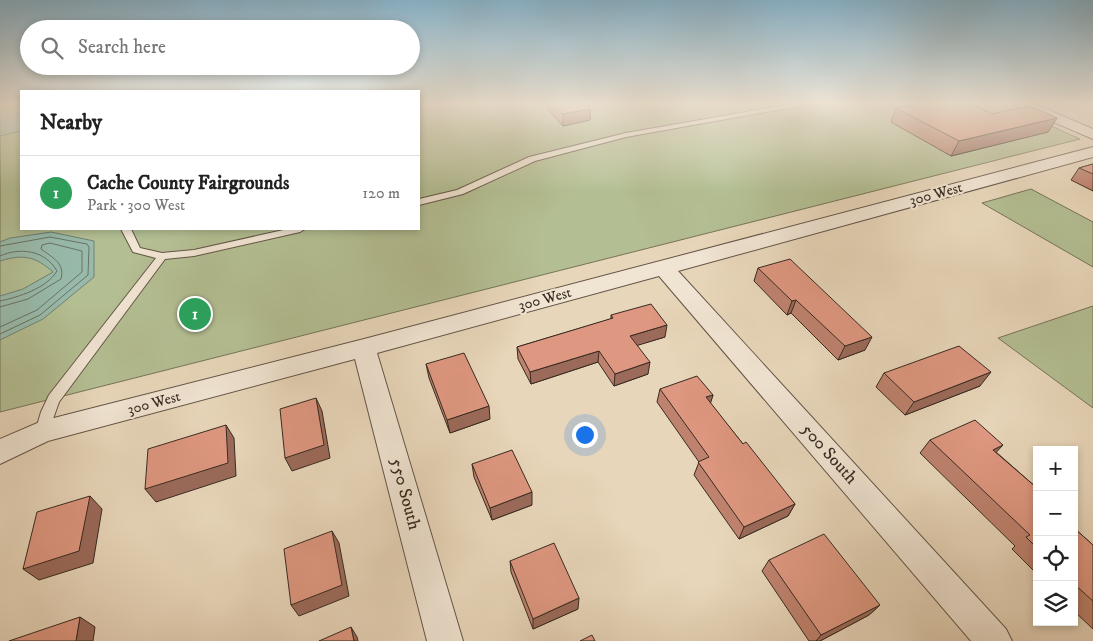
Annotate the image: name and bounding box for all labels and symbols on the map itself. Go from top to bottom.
street label: 300 West [907,178,965,210]
street label: 300 West [516,283,574,315]
pin: 1 [179,295,211,333]
street label: 300 West [125,387,183,419]
street label: 500 South [796,419,862,489]
your location [572,422,598,448]
street label: 550 South [385,456,425,533]

